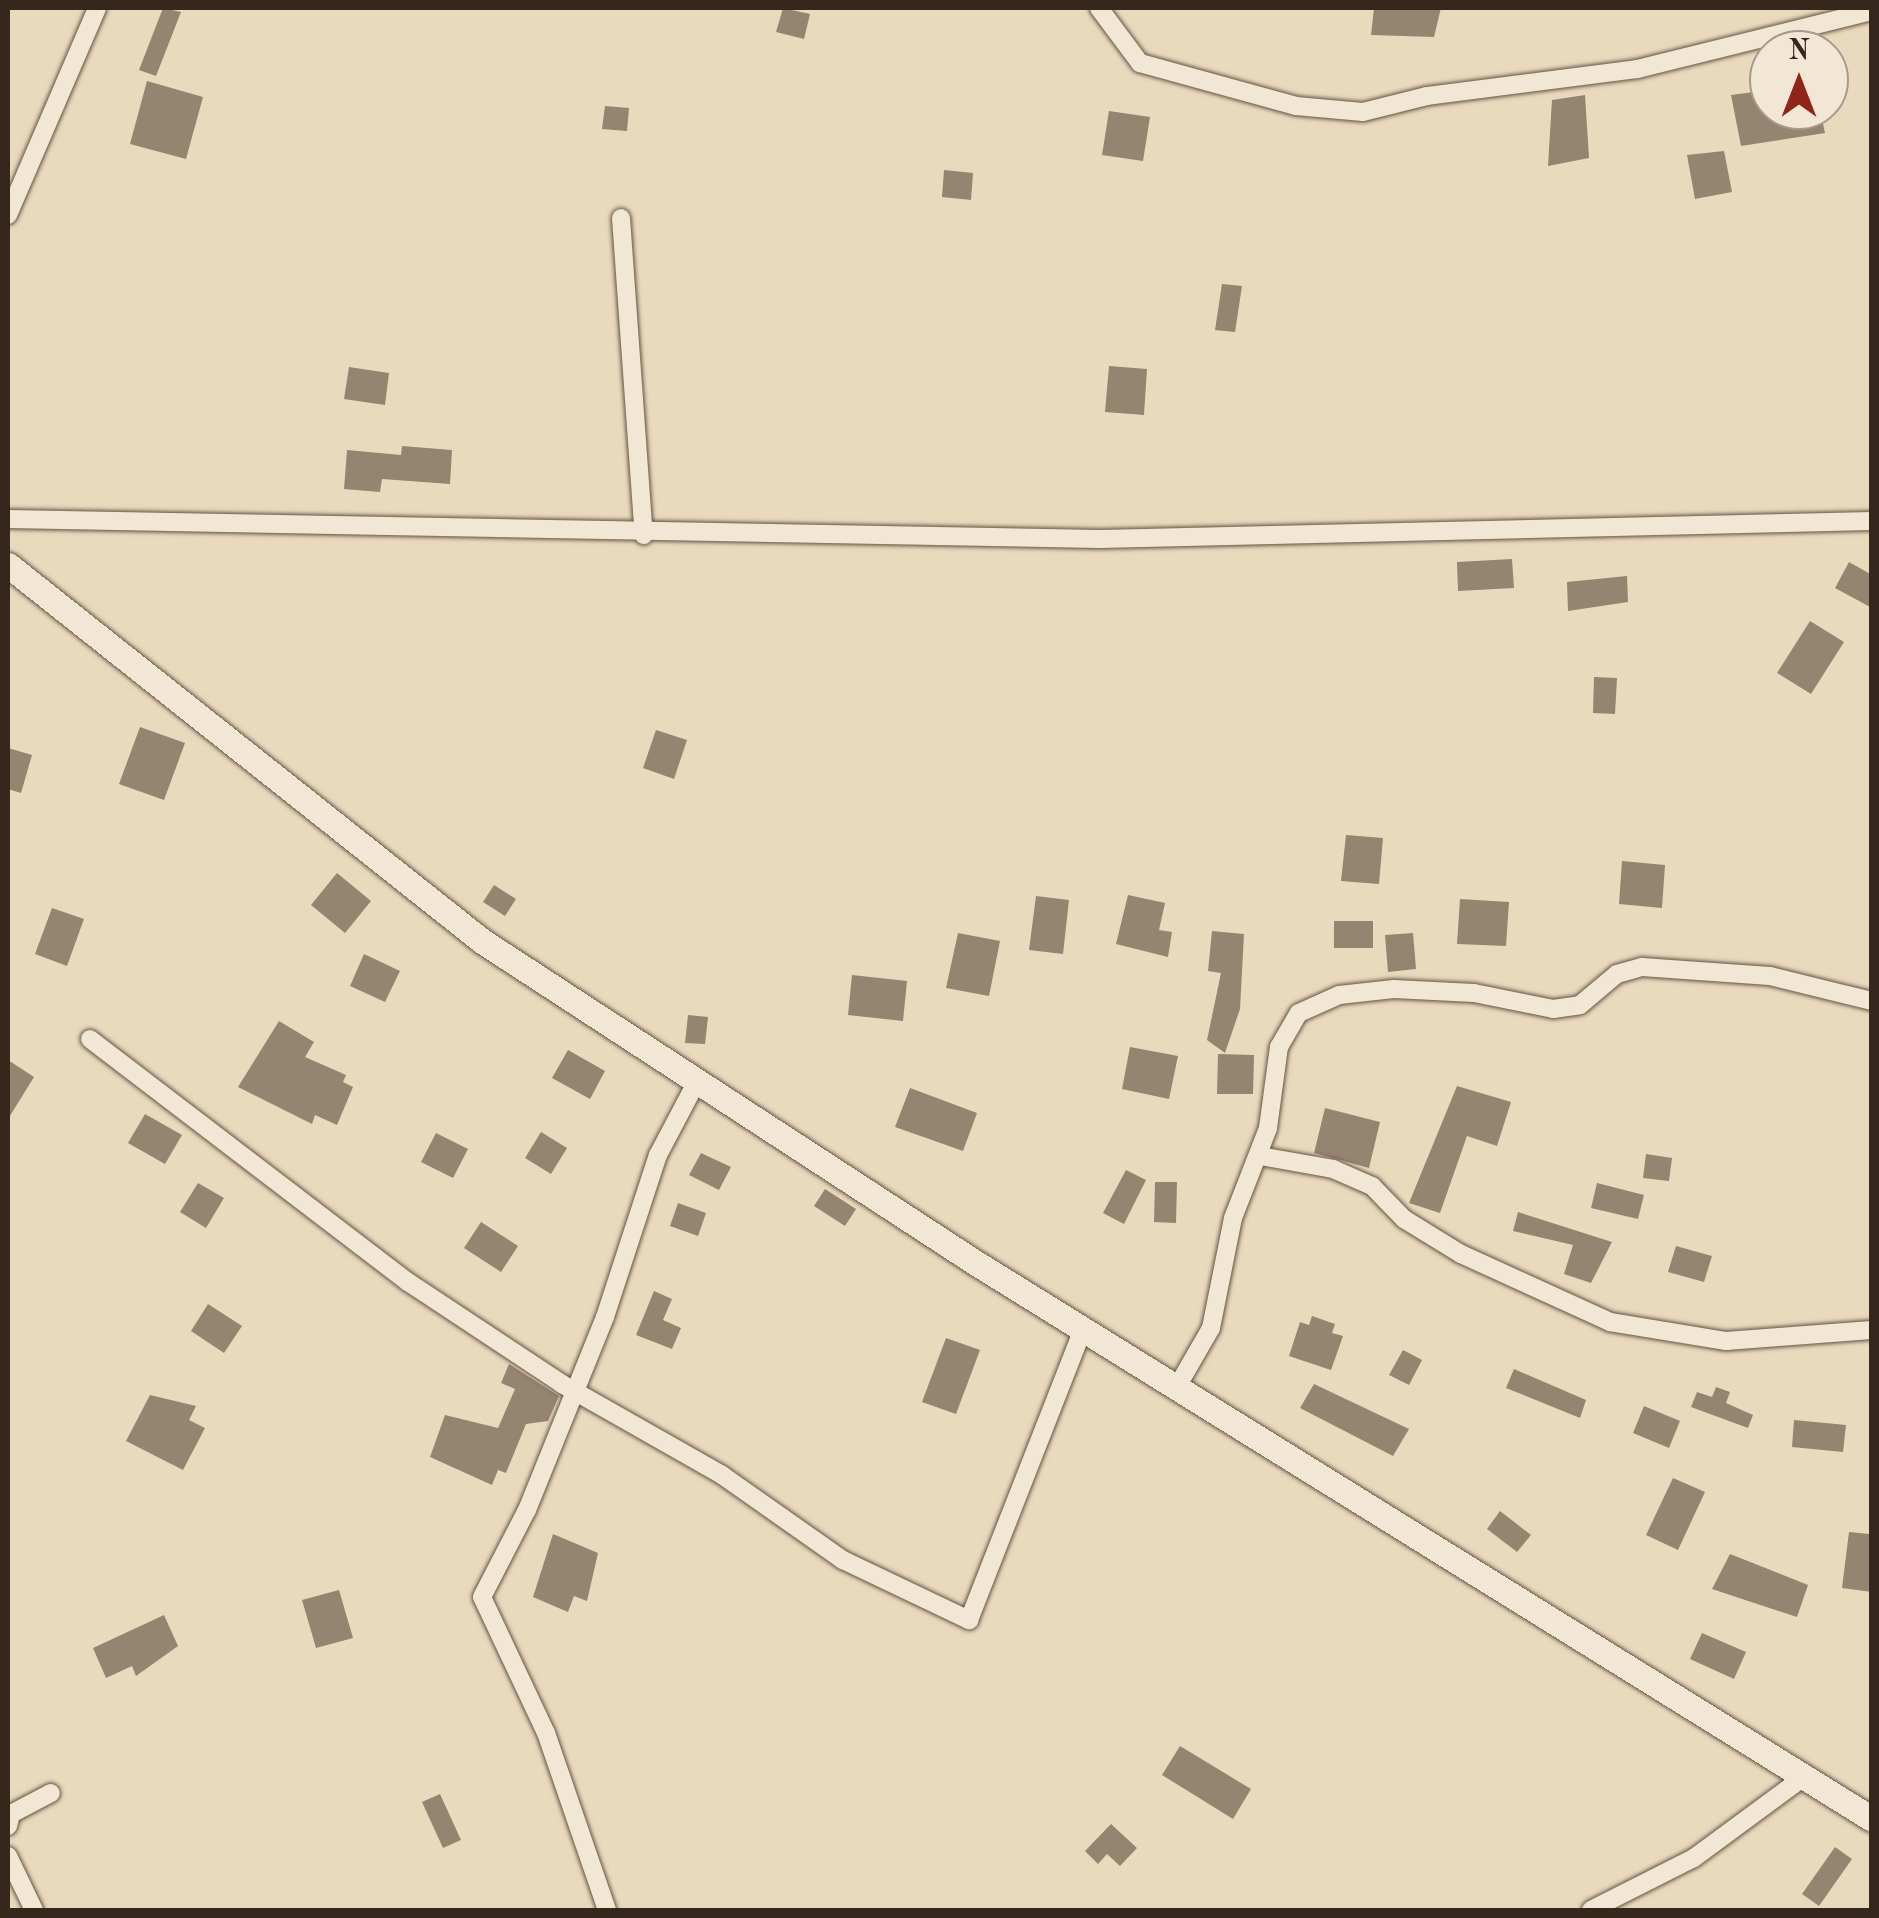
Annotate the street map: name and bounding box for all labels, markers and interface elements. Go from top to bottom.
north arrow [1749,30,1849,130]
text: N [1788,38,1810,66]

